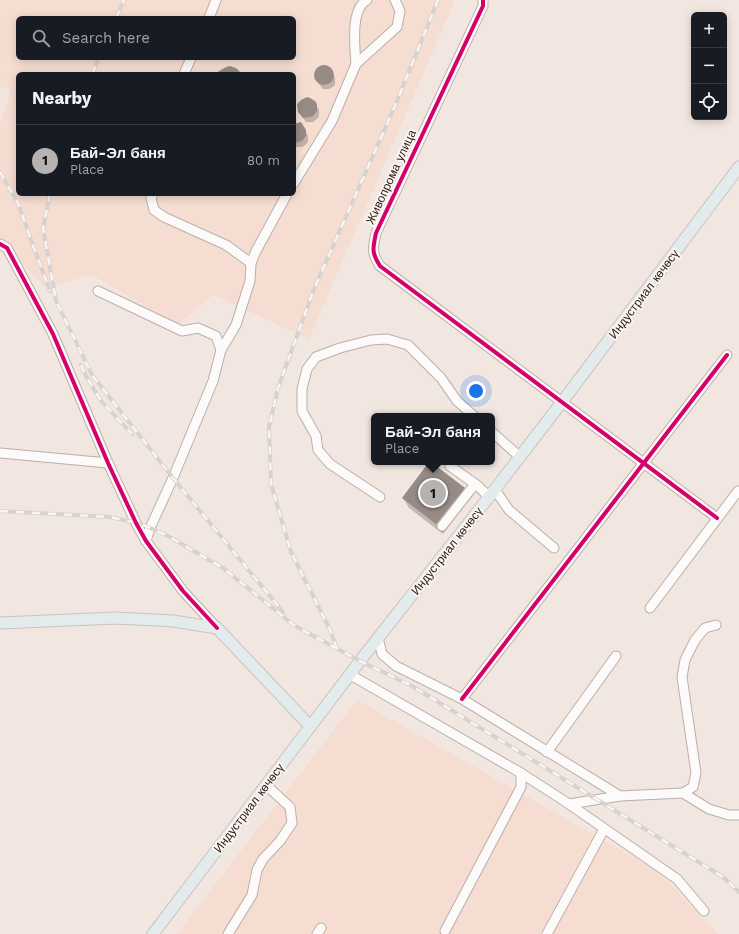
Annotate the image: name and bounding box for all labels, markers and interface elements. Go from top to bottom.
map controls [691,12,727,120]
button: + [691,12,727,48]
search box [16,16,296,60]
icon: search [30,27,52,49]
text: Search here [62,29,150,47]
button: − [691,48,727,84]
button: locate [691,84,727,120]
text: Nearby [32,88,91,108]
street label: Живопрома улица [363,127,419,226]
text: Бай-Эл баня [70,144,166,162]
text: 1 [42,153,48,168]
text: 80 m [247,153,280,168]
text: Place [70,162,104,177]
street label: Индустриал көчөсү [606,247,682,341]
your location [466,381,486,401]
popup [371,413,495,465]
text: Бай-Эл баня [385,423,481,441]
text: Place [385,441,419,456]
pin: 1 [420,478,446,508]
street label: Индустриал көчөсү [408,504,486,598]
street label: Индустриал көчөсү [211,761,287,855]

